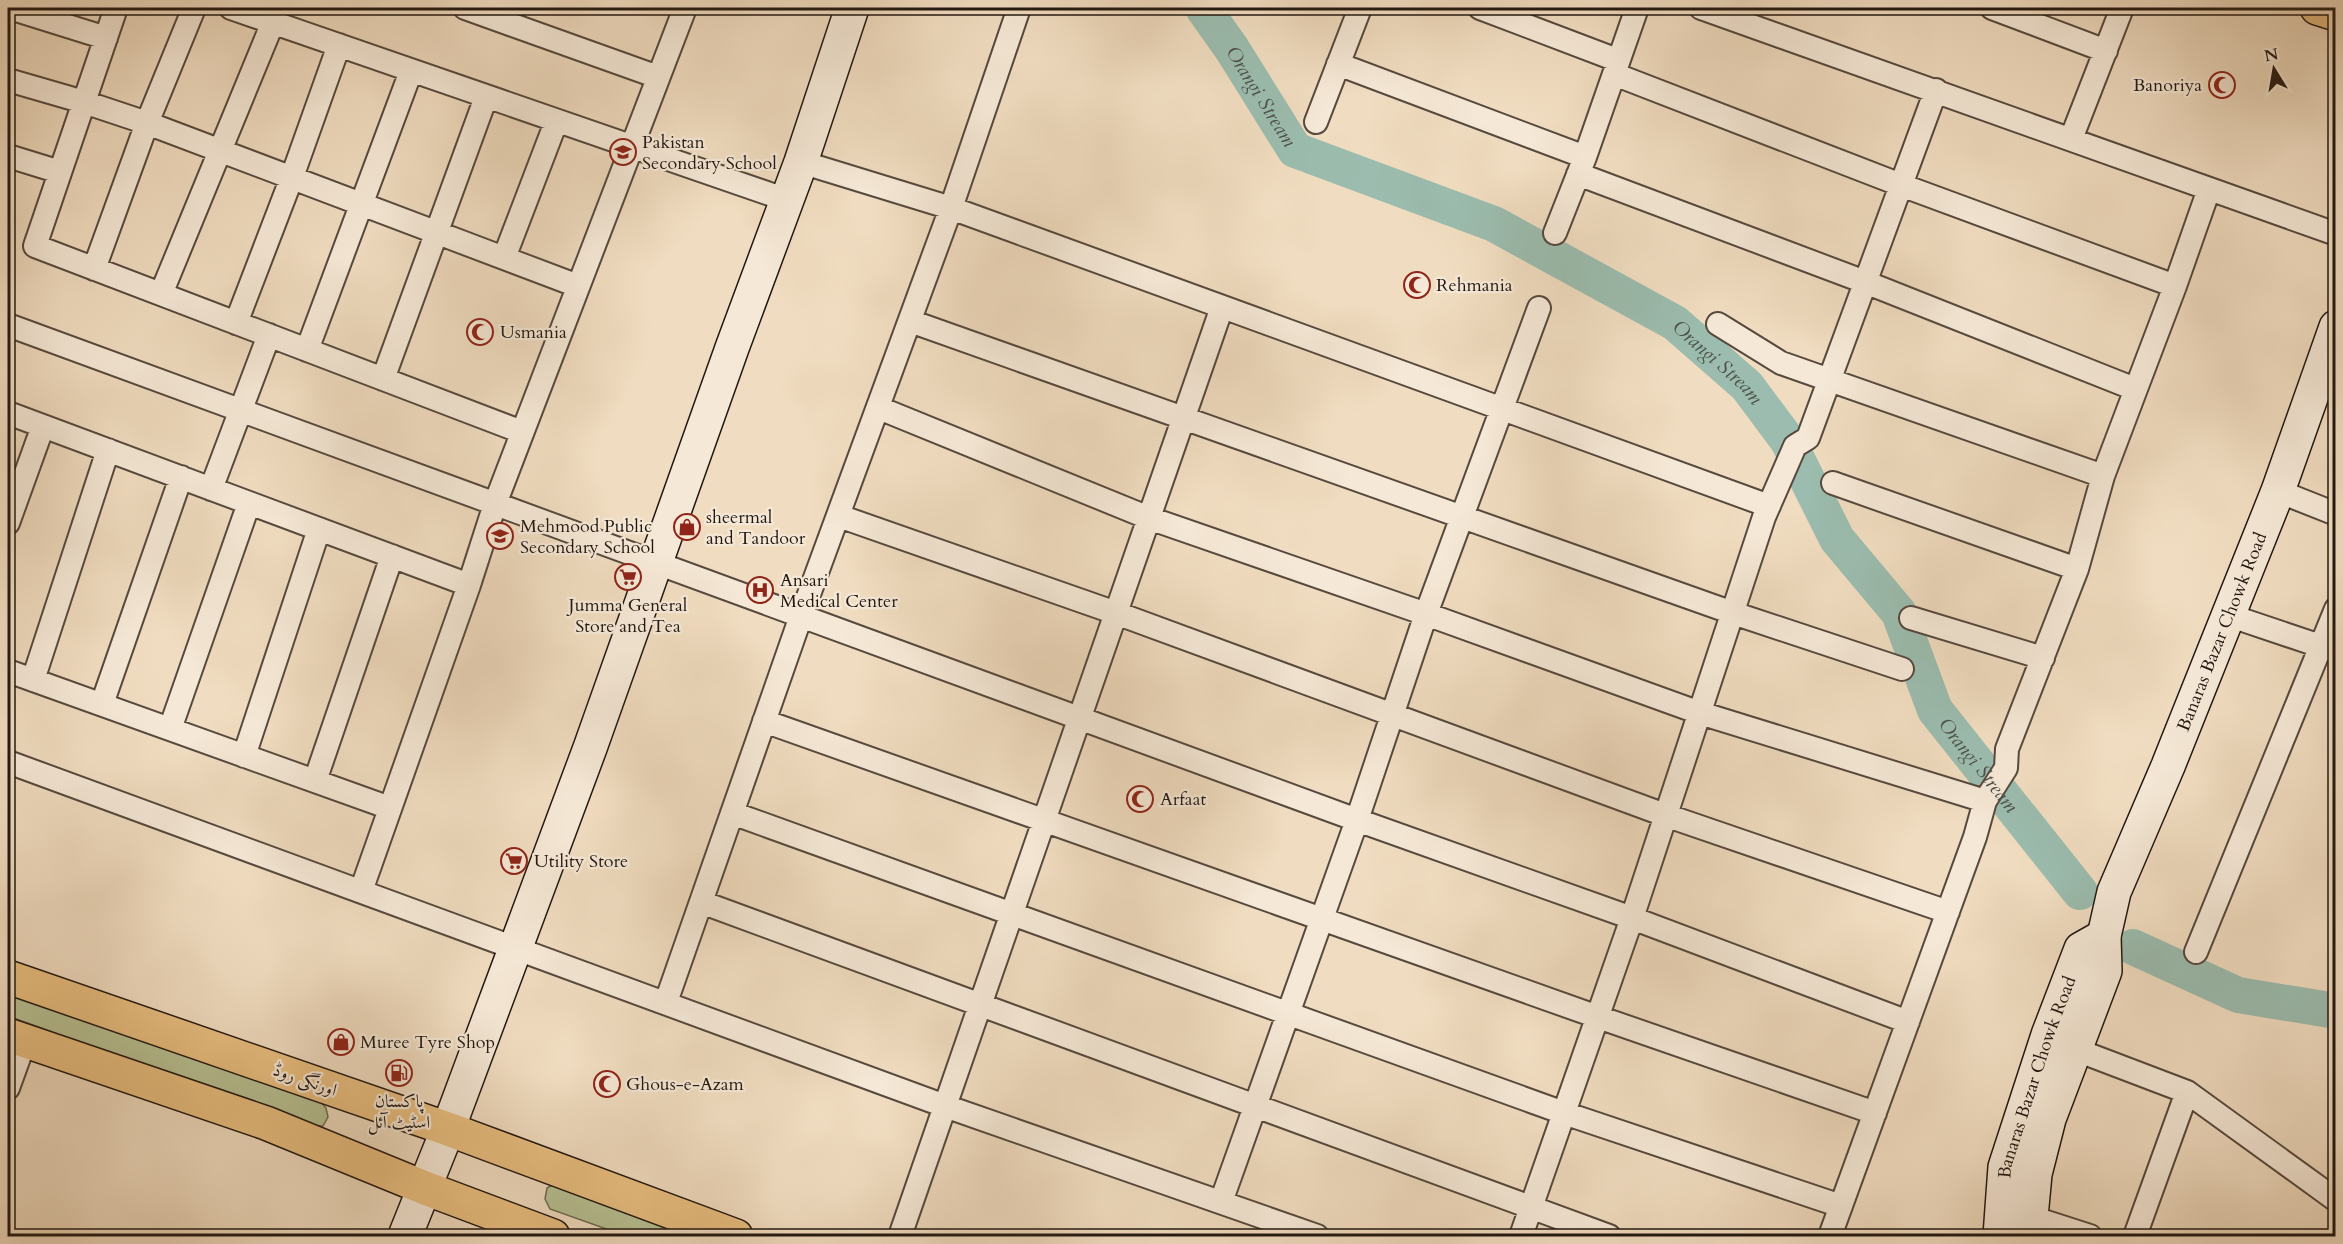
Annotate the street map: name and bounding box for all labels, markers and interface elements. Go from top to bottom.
north arrow [2244,39,2304,99]
water label: Orangi Stream [1220,41,1303,152]
text: N [2262,43,2280,67]
mosque icon: Banoriya [2207,70,2237,100]
place label: Banoriya [2133,73,2202,98]
place label: Pakistan Secondary School [642,130,777,176]
school or university icon: Pakistan Secondary School [608,137,638,167]
mosque icon: Rehmania [1402,270,1432,300]
place label: Rehmania [1436,273,1513,298]
water label: Orangi Stream [1667,313,1770,410]
mosque icon: Usmania [465,317,495,347]
place label: Usmania [500,320,567,345]
place label: sheermal and Tandoor [706,505,806,551]
shop icon: sheermal and Tandoor [672,512,702,542]
place label: Mehmood Public Secondary School [520,514,655,560]
school or university icon: Mehmood Public Secondary School [485,521,515,551]
street label: Banaras Bazar Chowk Road [2171,528,2273,735]
supermarket icon: Jumma General Store and Tea [613,562,643,592]
place label: Ansari Medical Center [780,568,898,614]
hospital icon: Ansari Medical Center [745,575,775,605]
place label: Jumma General Store and Tea [566,593,688,639]
water label: Orangi Stream [1933,712,2025,818]
mosque icon: Arfaat [1125,784,1155,814]
place label: Arfaat [1160,787,1206,812]
supermarket icon: Utility Store [499,846,529,876]
place label: Utility Store [534,849,628,874]
street label: Banaras Bazar Chowk Road [1992,972,2082,1179]
shop icon: Muree Tyre Shop [326,1027,356,1057]
place label: Muree Tyre Shop [360,1030,495,1055]
street label: اورنگی روڈ [270,1057,340,1103]
fuel station icon: پاکستان اسٹیٹ آئل [384,1058,414,1088]
mosque icon: Ghous-e-Azam [592,1069,622,1099]
place label: Ghous-e-Azam [626,1072,745,1097]
place label: پاکستان اسٹیٹ آئل [368,1089,430,1135]

